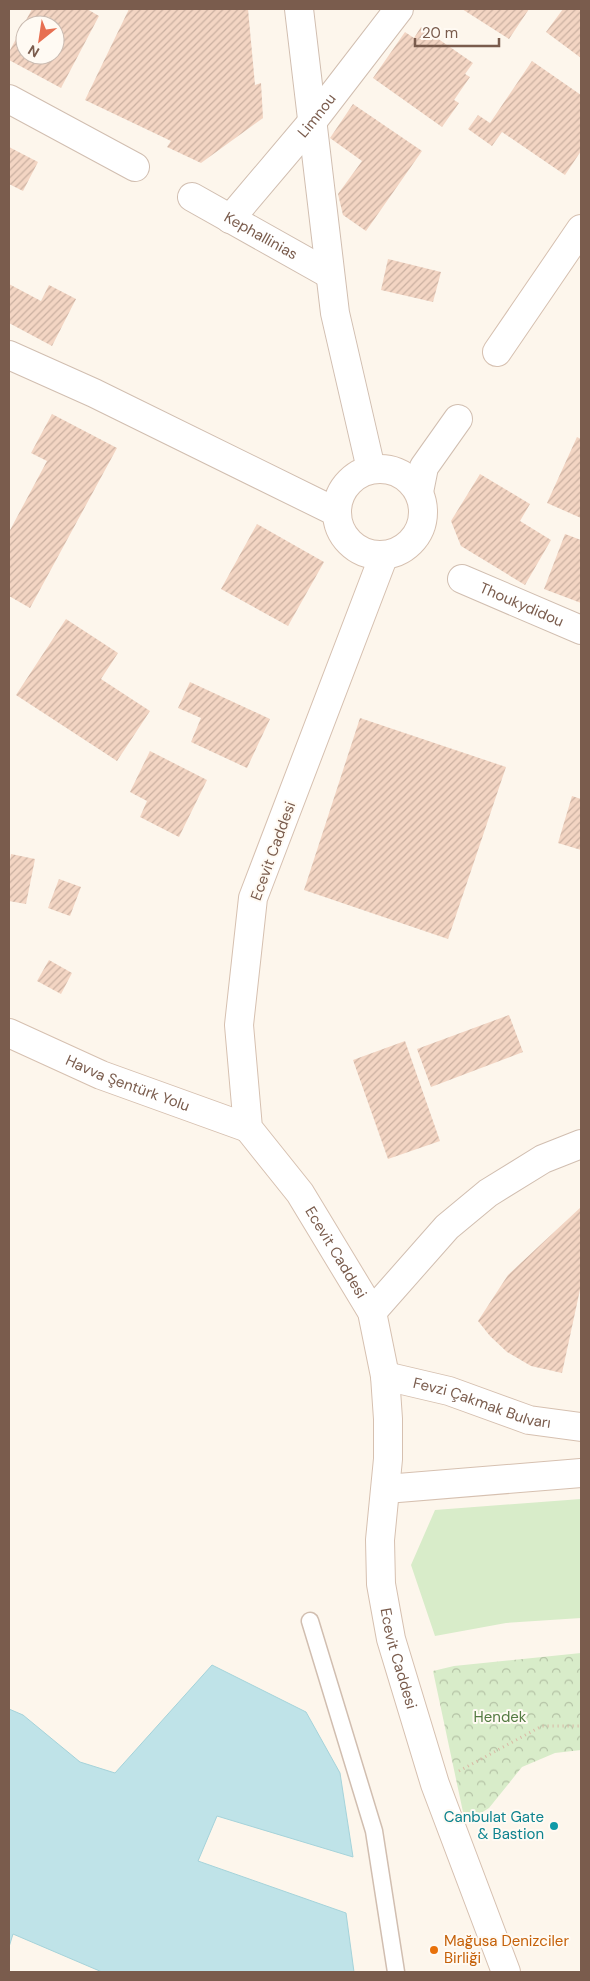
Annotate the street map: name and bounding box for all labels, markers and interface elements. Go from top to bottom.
north arrow [15,15,65,65]
scale bar [415,15,499,47]
text: 20 m [422,23,458,43]
text: N [25,41,42,62]
street label: Limnou [293,89,340,142]
street label: Kephallinias [221,207,301,264]
street label: Thoukydidou [477,578,567,631]
street label: Ecevit Caddesi [246,799,300,903]
street label: Havva Şentürk Yolu [62,1050,192,1116]
street label: Ecevit Caddesi [300,1203,371,1302]
street label: Fevzi Çakmak Bulvarı [411,1373,552,1433]
street label: Ecevit Caddesi [376,1606,422,1711]
park label: Hendek [474,1707,527,1727]
place label: Canbulat Gate & Bastion [444,1807,544,1844]
marker: Canbulat Gate & Bastion [548,1820,560,1832]
place label: Mağusa Denizciler Birliği [444,1931,569,1968]
marker: Mağusa Denizciler Birliği [428,1944,440,1956]

